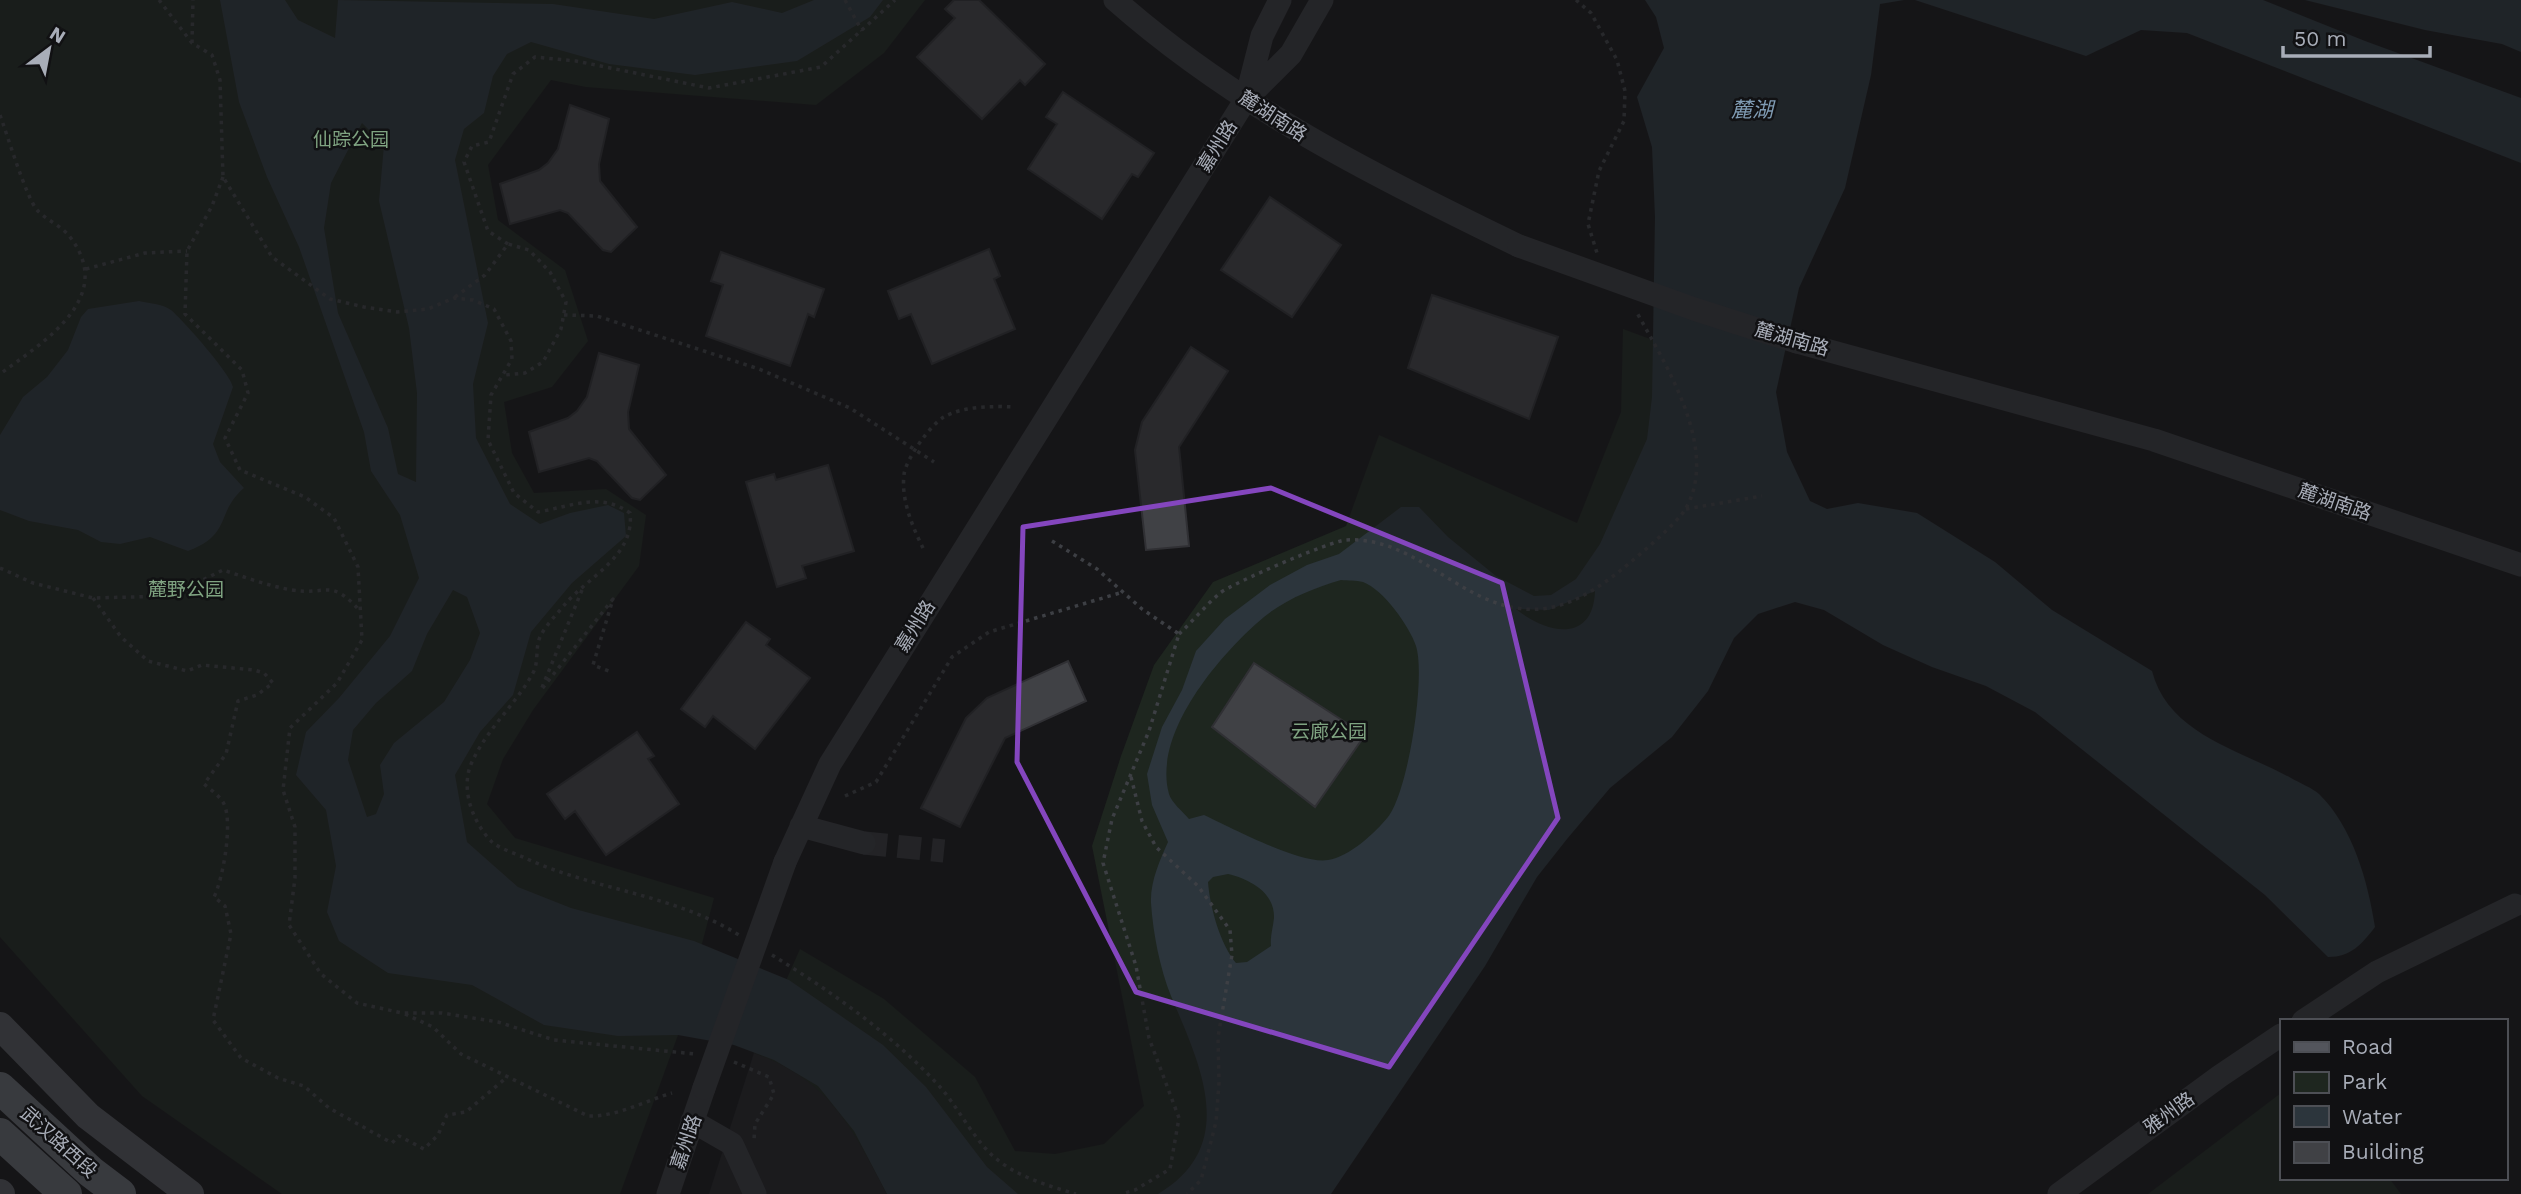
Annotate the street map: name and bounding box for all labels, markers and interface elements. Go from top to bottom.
north arrow [14,14,84,84]
scale bar [2283,14,2430,58]
text: N [46,22,70,48]
text: 50 m [2294,26,2346,51]
street label: 麓湖南路 [1235,86,1311,146]
water label: 麓湖 [1731,97,1776,122]
street label: 嘉州路 [1192,116,1242,176]
park label: 仙踪公园 [313,128,389,151]
street label: 麓湖南路 [1752,317,1832,361]
street label: 麓湖南路 [2295,479,2375,525]
park label: 麓野公园 [148,578,224,601]
street label: 嘉州路 [890,596,940,656]
park label: 云廊公园 [1291,720,1367,743]
legend [2280,1019,2507,1180]
text: Road [2342,1034,2393,1059]
text: Park [2342,1069,2387,1094]
street label: 雅州路 [2139,1087,2199,1139]
street label: 武汉路西段 [16,1102,102,1182]
text: Water [2342,1104,2403,1129]
street label: 嘉州路 [666,1111,706,1173]
text: Building [2342,1139,2424,1164]

